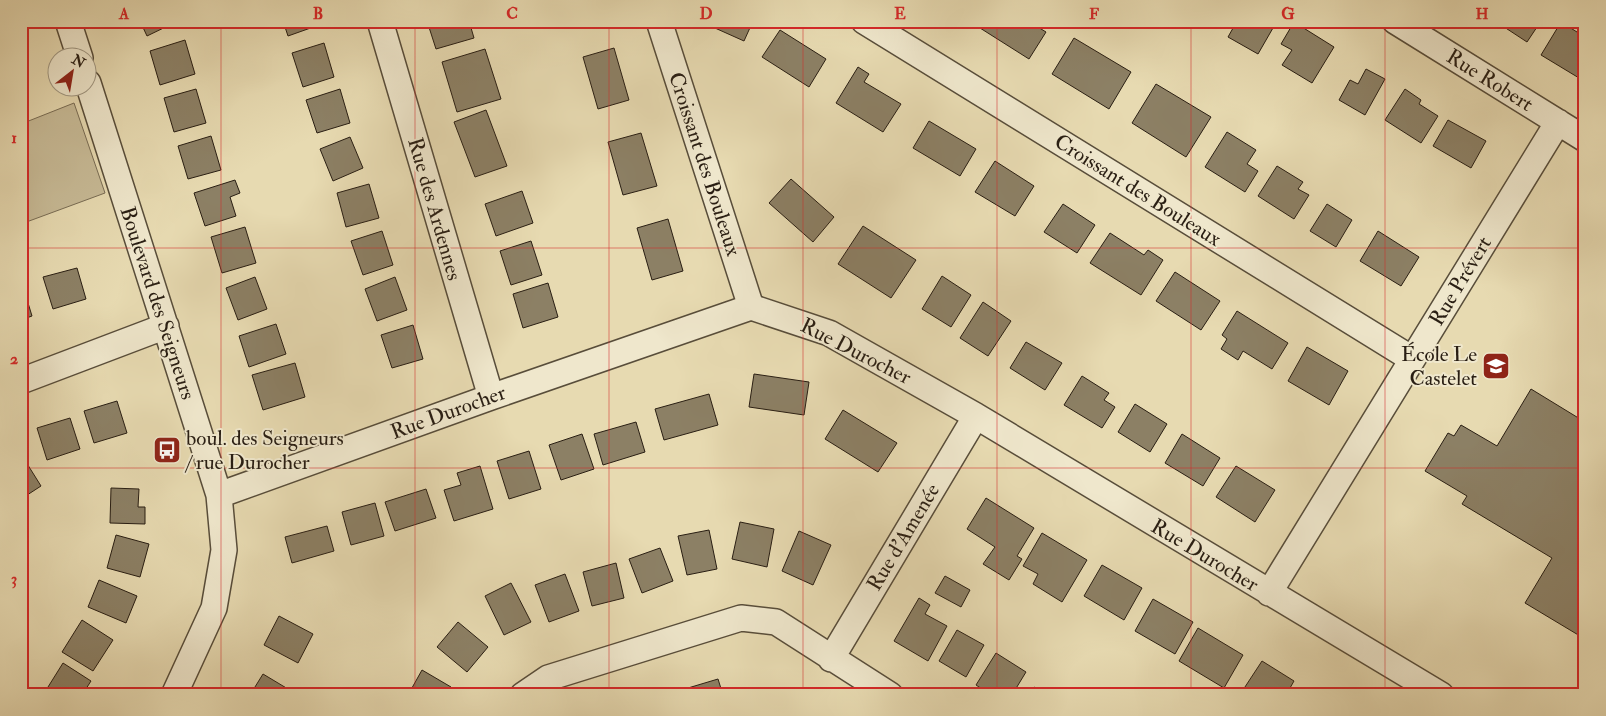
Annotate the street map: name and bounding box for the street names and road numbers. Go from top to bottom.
street label: Rue Robert [1441,43,1538,118]
street label: Croissant des Bouleaux [662,69,747,260]
street label: Croissant des Bouleaux [1049,128,1227,253]
street label: Rue des Ardennes [401,135,468,284]
street label: Boulevard des Seigneurs [114,203,201,403]
street label: Rue Prévert [1423,231,1498,331]
street label: Rue Durocher [796,312,916,391]
street label: Rue Durocher [387,379,510,446]
street label: Rue d'Amenée [861,478,946,596]
street label: Rue Durocher [1146,513,1264,598]

